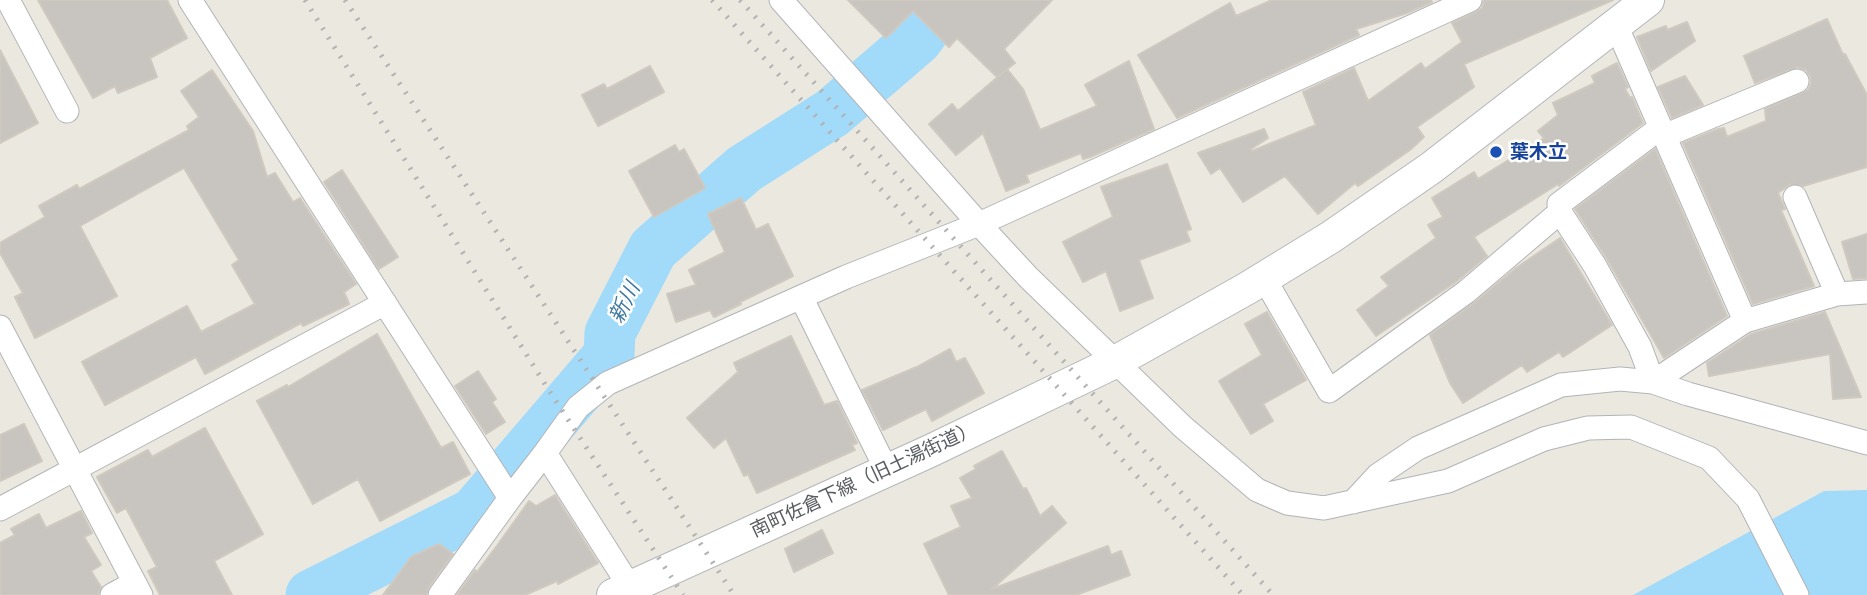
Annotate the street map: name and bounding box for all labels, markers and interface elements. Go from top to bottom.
place label: 葉木立 [1510,141,1567,163]
marker: 葉木立 [1488,144,1504,160]
water label: 新川 [604,279,646,327]
street label: 南町佐倉下線（旧土湯街道） [747,417,981,543]

